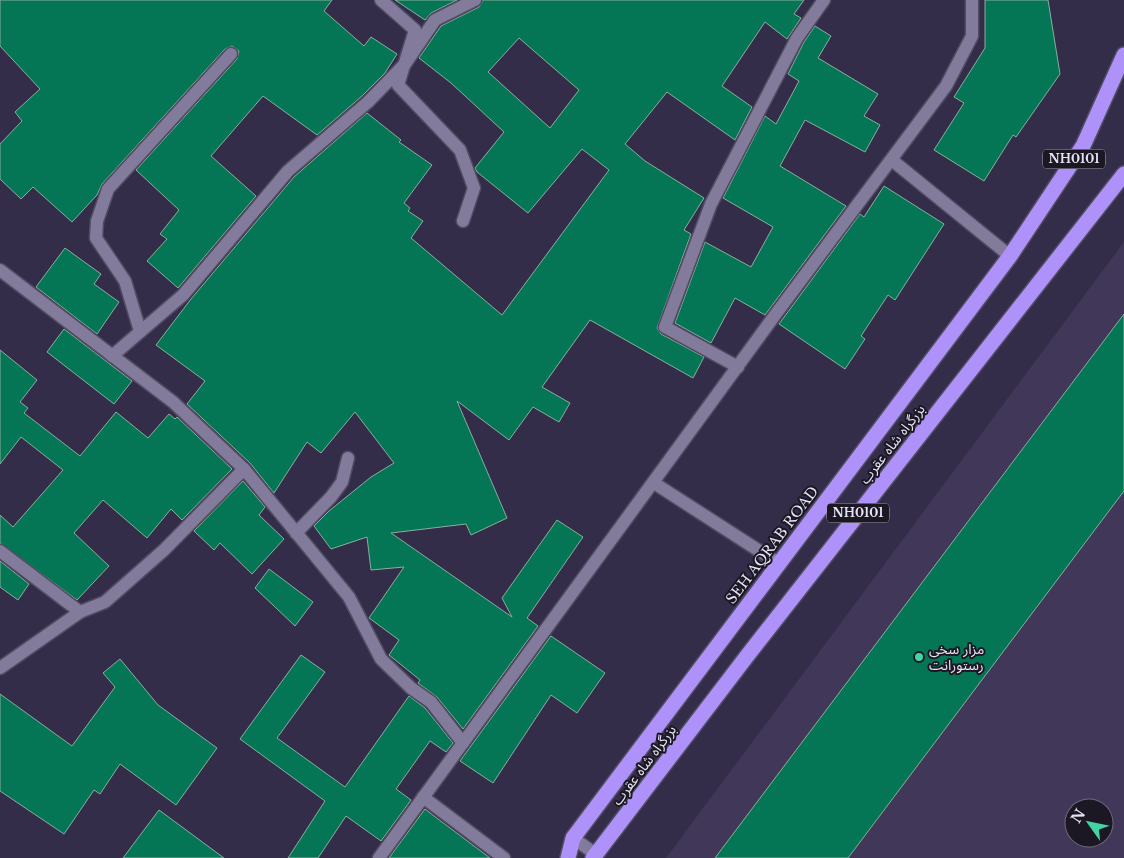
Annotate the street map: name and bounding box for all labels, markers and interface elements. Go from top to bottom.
road number: NH0101 [1043,150,1105,168]
street label: بزرگراه شاه عقرب [855,400,929,487]
street label: SEH AQRAB ROAD [722,483,822,607]
road number: NH0101 [827,503,889,522]
place label: مزار سخی رستورانت [929,640,984,674]
marker: مزار سخی رستورانت [913,651,925,663]
street label: بزرگراه شاه عقرب [608,721,680,809]
north arrow [1064,798,1114,848]
text: N [1067,805,1089,826]

